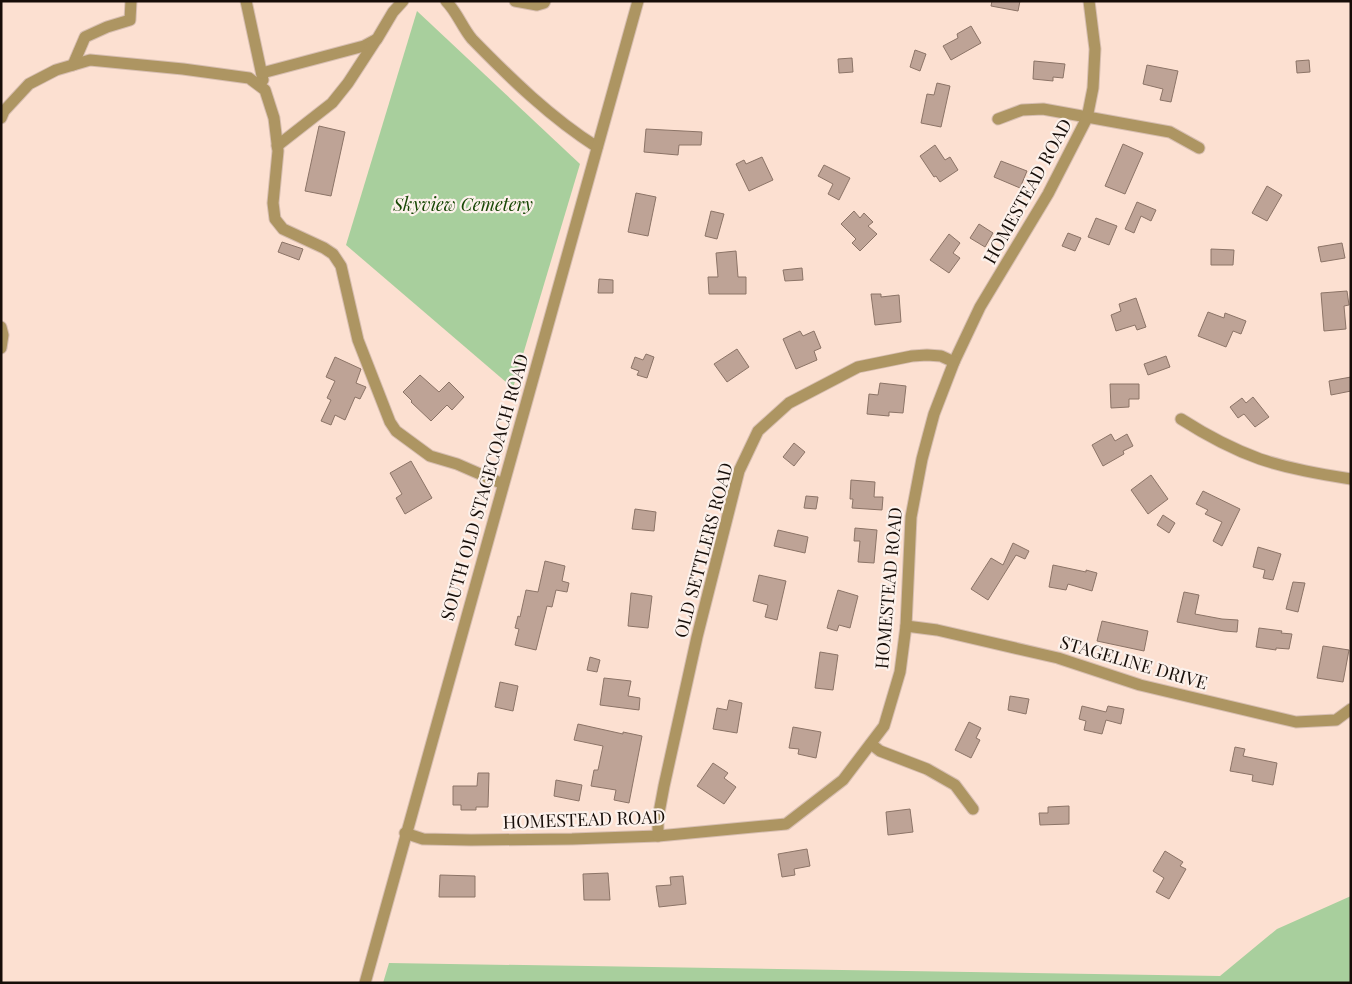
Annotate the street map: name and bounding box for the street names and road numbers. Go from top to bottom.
street label: HOMESTEAD ROAD [977,114,1077,268]
street label: SOUTH OLD STAGECOACH ROAD [434,351,534,623]
street label: OLD SETTLERS ROAD [668,460,738,640]
street label: HOMESTEAD ROAD [869,506,907,670]
street label: STAGELINE DRIVE [1057,629,1211,695]
street label: HOMESTEAD ROAD [502,804,666,834]

